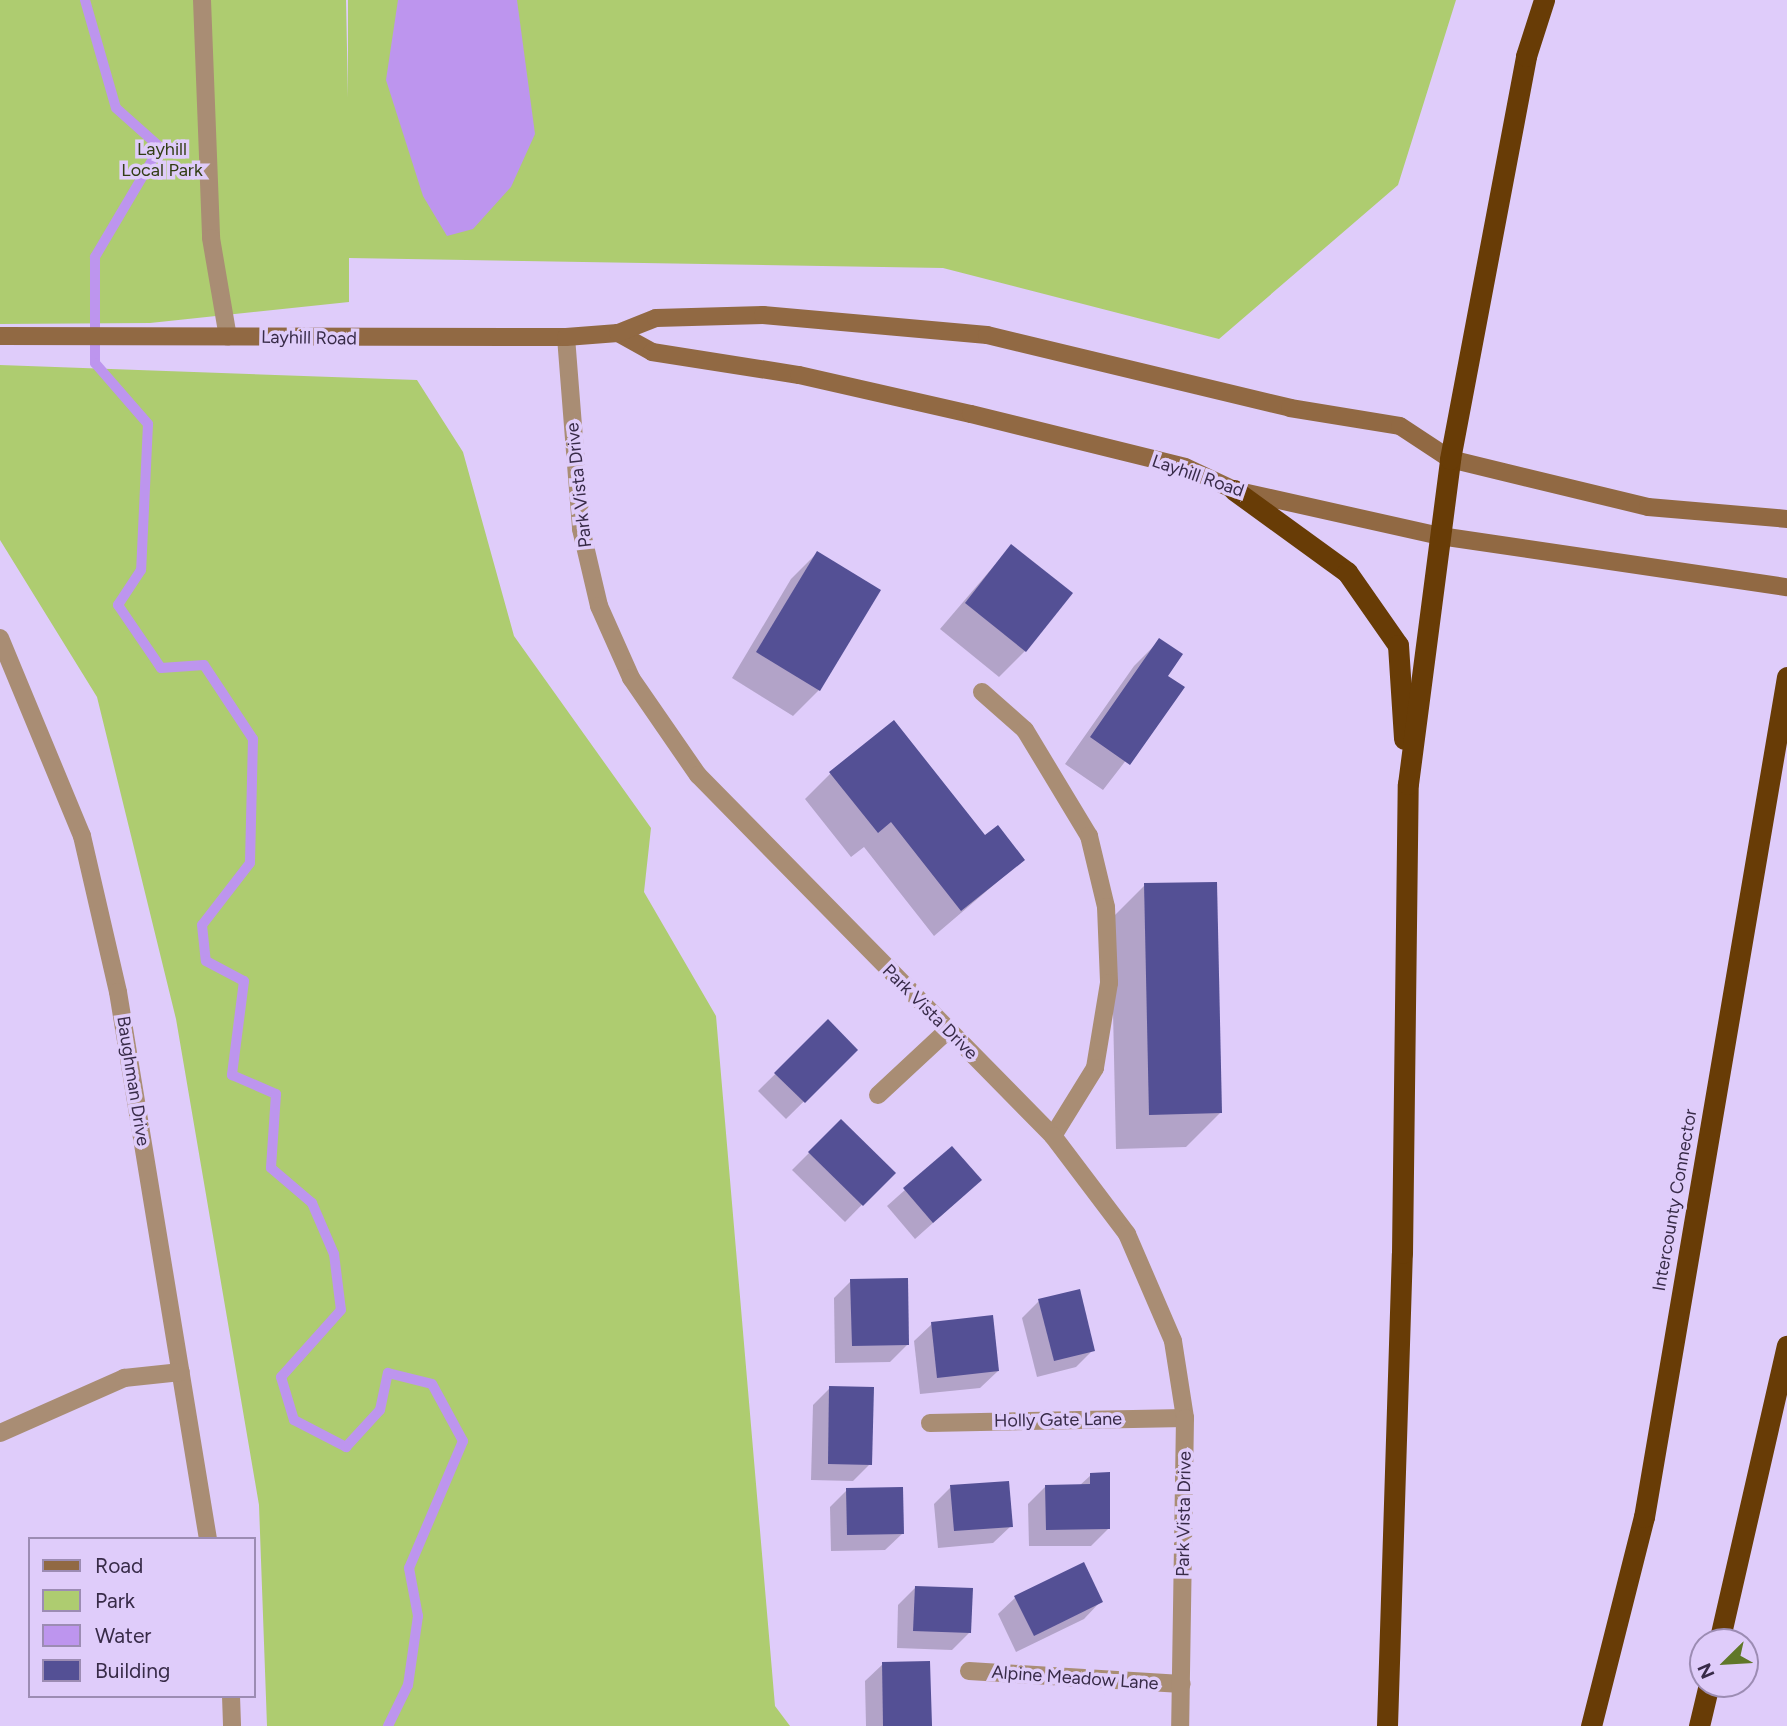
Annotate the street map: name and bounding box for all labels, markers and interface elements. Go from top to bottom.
park label: Layhill Local Park [121,139,203,182]
street label: Layhill Road [261,326,357,350]
street label: Park Vista Drive [562,421,596,549]
street label: Layhill Road [1149,450,1247,502]
street label: Park Vista Drive [878,960,982,1064]
street label: Baughman Drive [112,1014,154,1148]
street label: Intercounty Connector [1648,1107,1702,1293]
street label: Holly Gate Lane [994,1408,1122,1432]
street label: Park Vista Drive [1172,1451,1196,1577]
legend [28,1537,256,1698]
text: Road [95,1553,143,1578]
text: Park [95,1588,135,1613]
text: Water [95,1623,151,1648]
north arrow [1689,1628,1759,1698]
text: Building [95,1658,170,1683]
text: N [1693,1660,1720,1682]
street label: Alpine Meadow Lane [991,1661,1159,1695]

